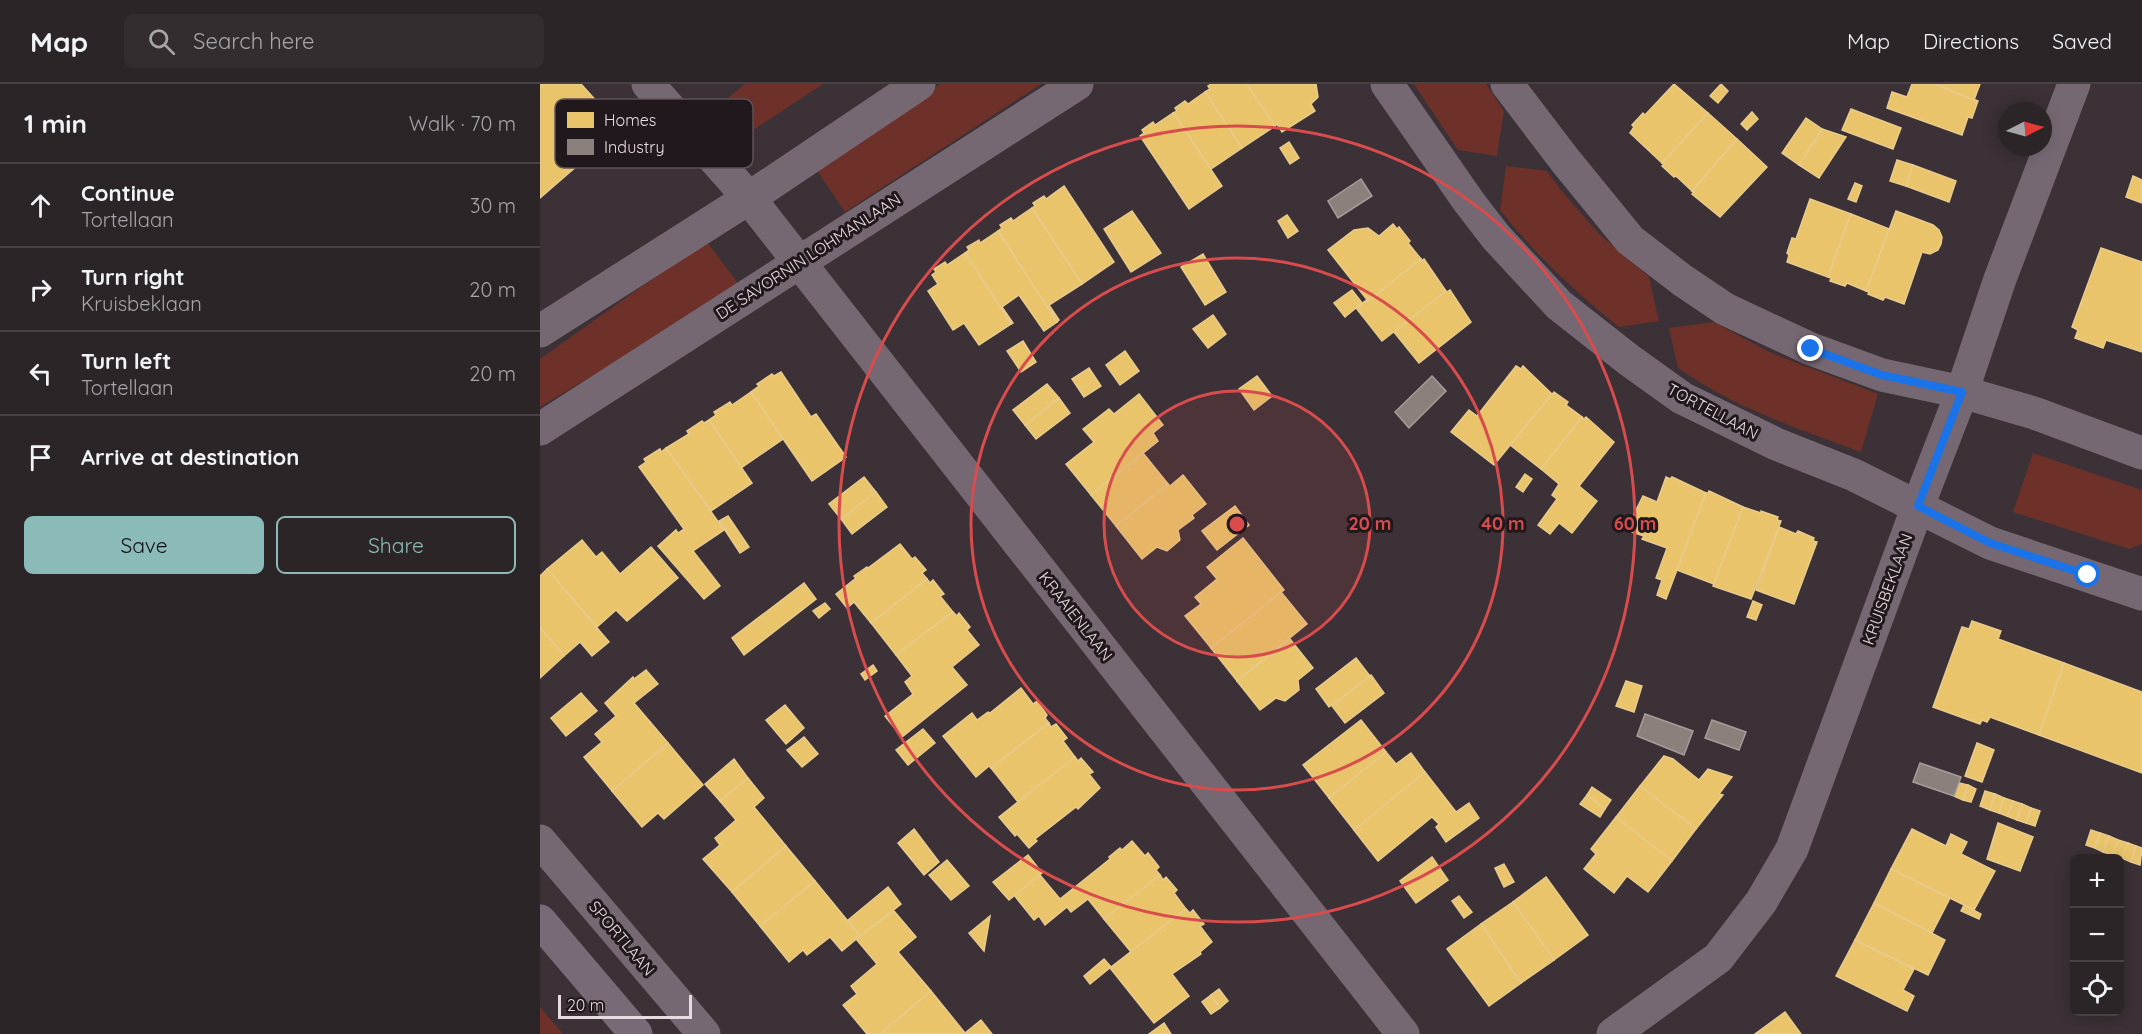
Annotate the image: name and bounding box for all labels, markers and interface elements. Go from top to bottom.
search box [124,14,544,68]
text: Map [30,24,88,59]
icon: search [145,25,178,58]
text: Search here [193,27,315,55]
text: Map [1847,28,1890,54]
text: Directions [1923,28,2019,54]
text: Saved [2052,28,2112,54]
legend [555,99,753,168]
north arrow [1998,102,2052,156]
text: 1 min [24,107,87,140]
text: Homes [604,110,656,130]
text: Walk · 70 m [409,111,516,136]
text: Industry [604,137,664,157]
text: Continue [81,179,175,207]
icon: ahead [24,189,57,222]
street label: DE SAVORNIN LOHMANLAAN [712,189,904,323]
text: 30 m [470,193,516,218]
text: Tortellaan [81,207,174,232]
text: Turn right [81,263,185,291]
icon: right [24,273,57,306]
text: 20 m [469,277,516,302]
text: Kruisbeklaan [81,291,202,316]
route end [1797,335,1823,361]
text: Turn left [81,347,171,375]
icon: left [24,357,57,390]
text: 20 m [469,361,516,386]
text: Tortellaan [81,375,174,400]
street label: TORTELLAAN [1664,379,1762,443]
icon: arrive [24,441,57,474]
text: Arrive at destination [81,443,299,471]
text: 20 m [1349,512,1391,535]
text: 40 m [1481,512,1525,535]
text: 60 m [1614,512,1656,535]
centre of rings [1227,514,1247,534]
button: Save [24,516,264,574]
button: Share [276,516,516,574]
street label: KRUISBEKLAAN [1858,531,1916,647]
route start [2074,561,2100,587]
street label: KRAAIENLAAN [1035,567,1117,665]
map controls [2070,854,2124,1016]
button: + [2070,854,2124,908]
street label: SPORTLAAN [585,896,659,980]
button: − [2070,908,2124,962]
button: locate [2070,962,2124,1016]
scale bar [558,992,692,1020]
text: 20 m [567,995,604,1015]

